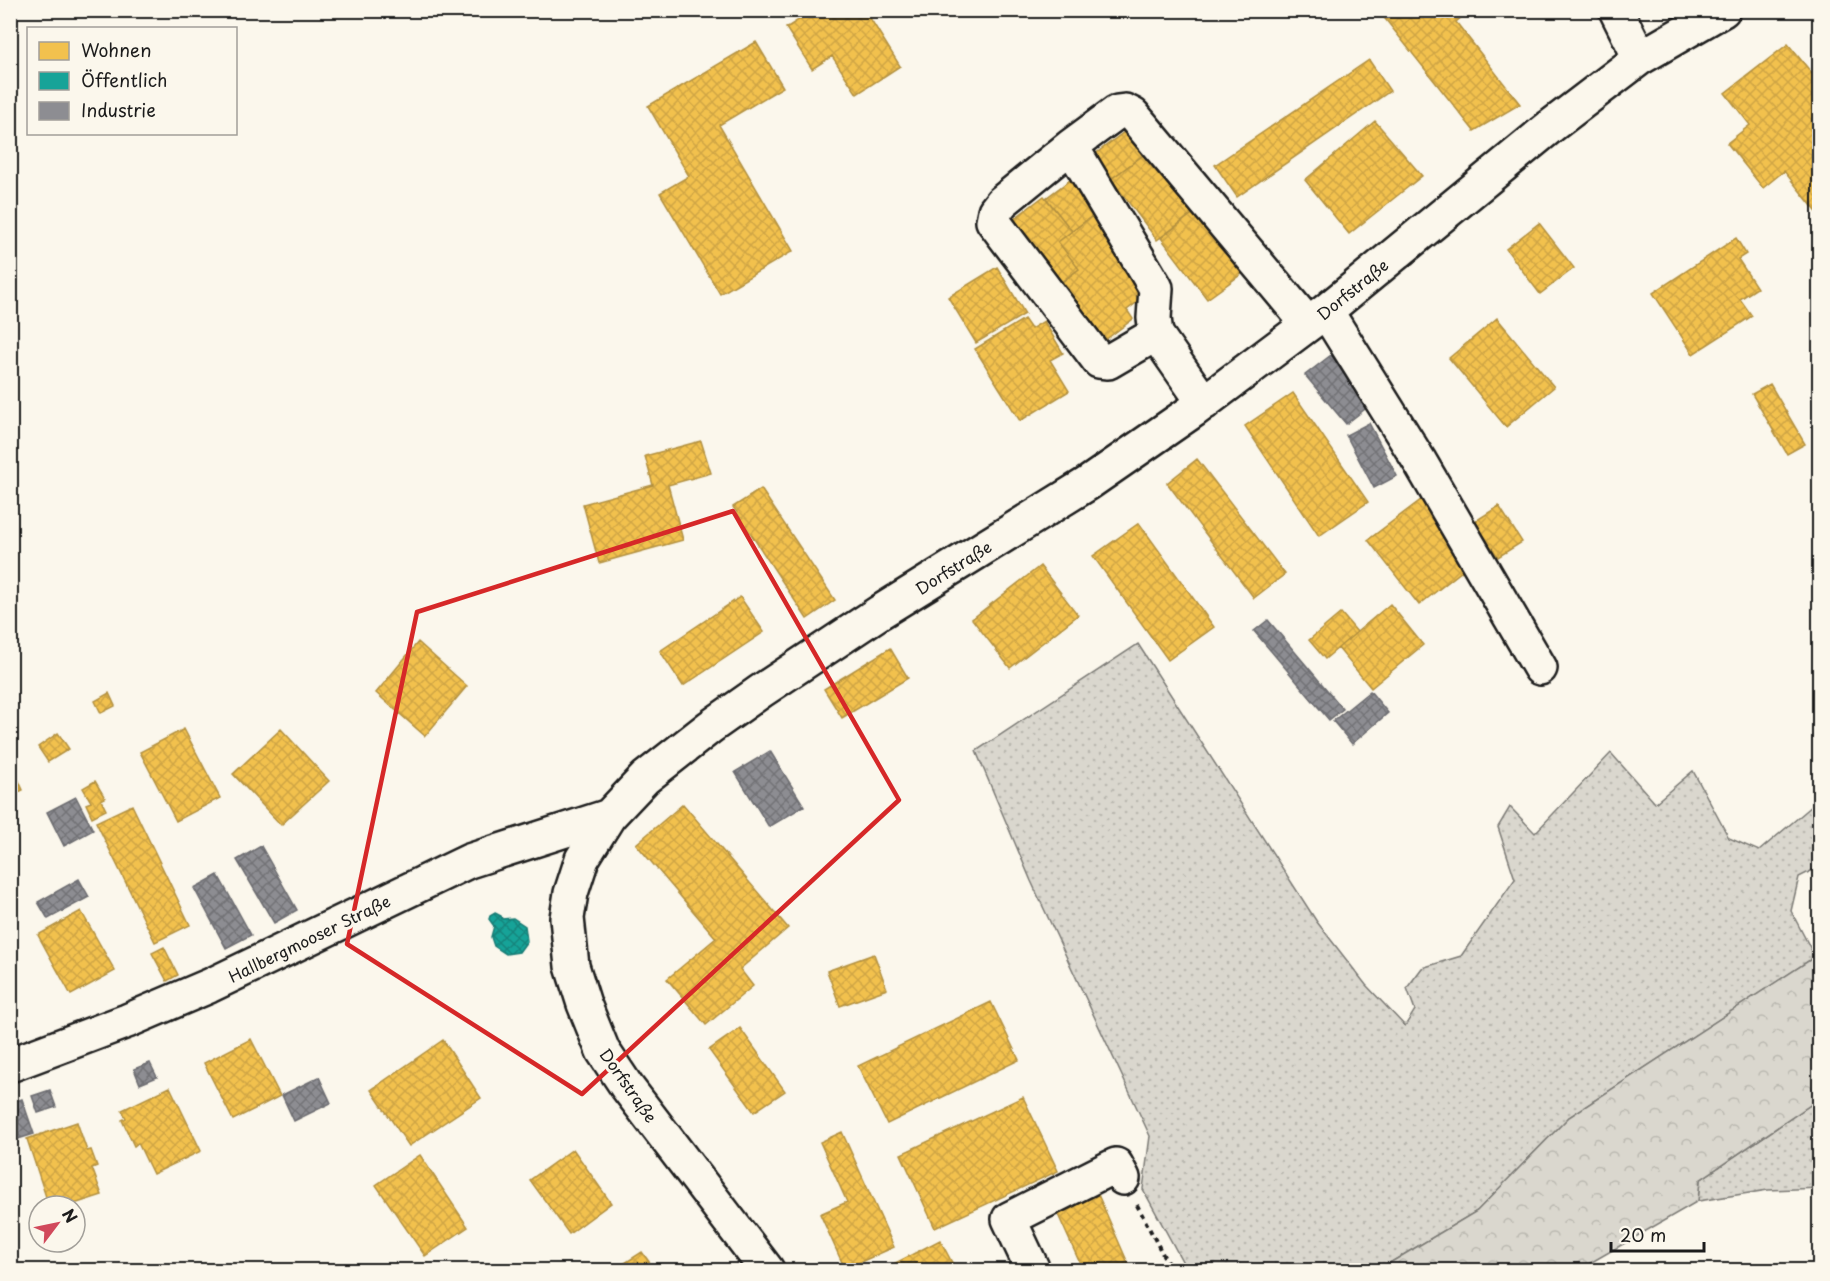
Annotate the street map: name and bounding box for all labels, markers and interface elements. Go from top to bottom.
legend [27,27,237,135]
text: Wohnen [81,36,152,63]
text: Öffentlich [81,66,168,93]
text: Industrie [81,96,156,123]
street label: Dorfstraße [1311,253,1393,325]
street label: Dorfstraße [910,534,996,600]
street label: Hallbergmooser Straße [224,888,394,988]
street label: Dorfstraße [595,1043,663,1127]
north arrow [27,1194,87,1254]
text: N [57,1204,84,1227]
scale bar [1611,1215,1704,1253]
text: 20 m [1620,1221,1666,1248]

